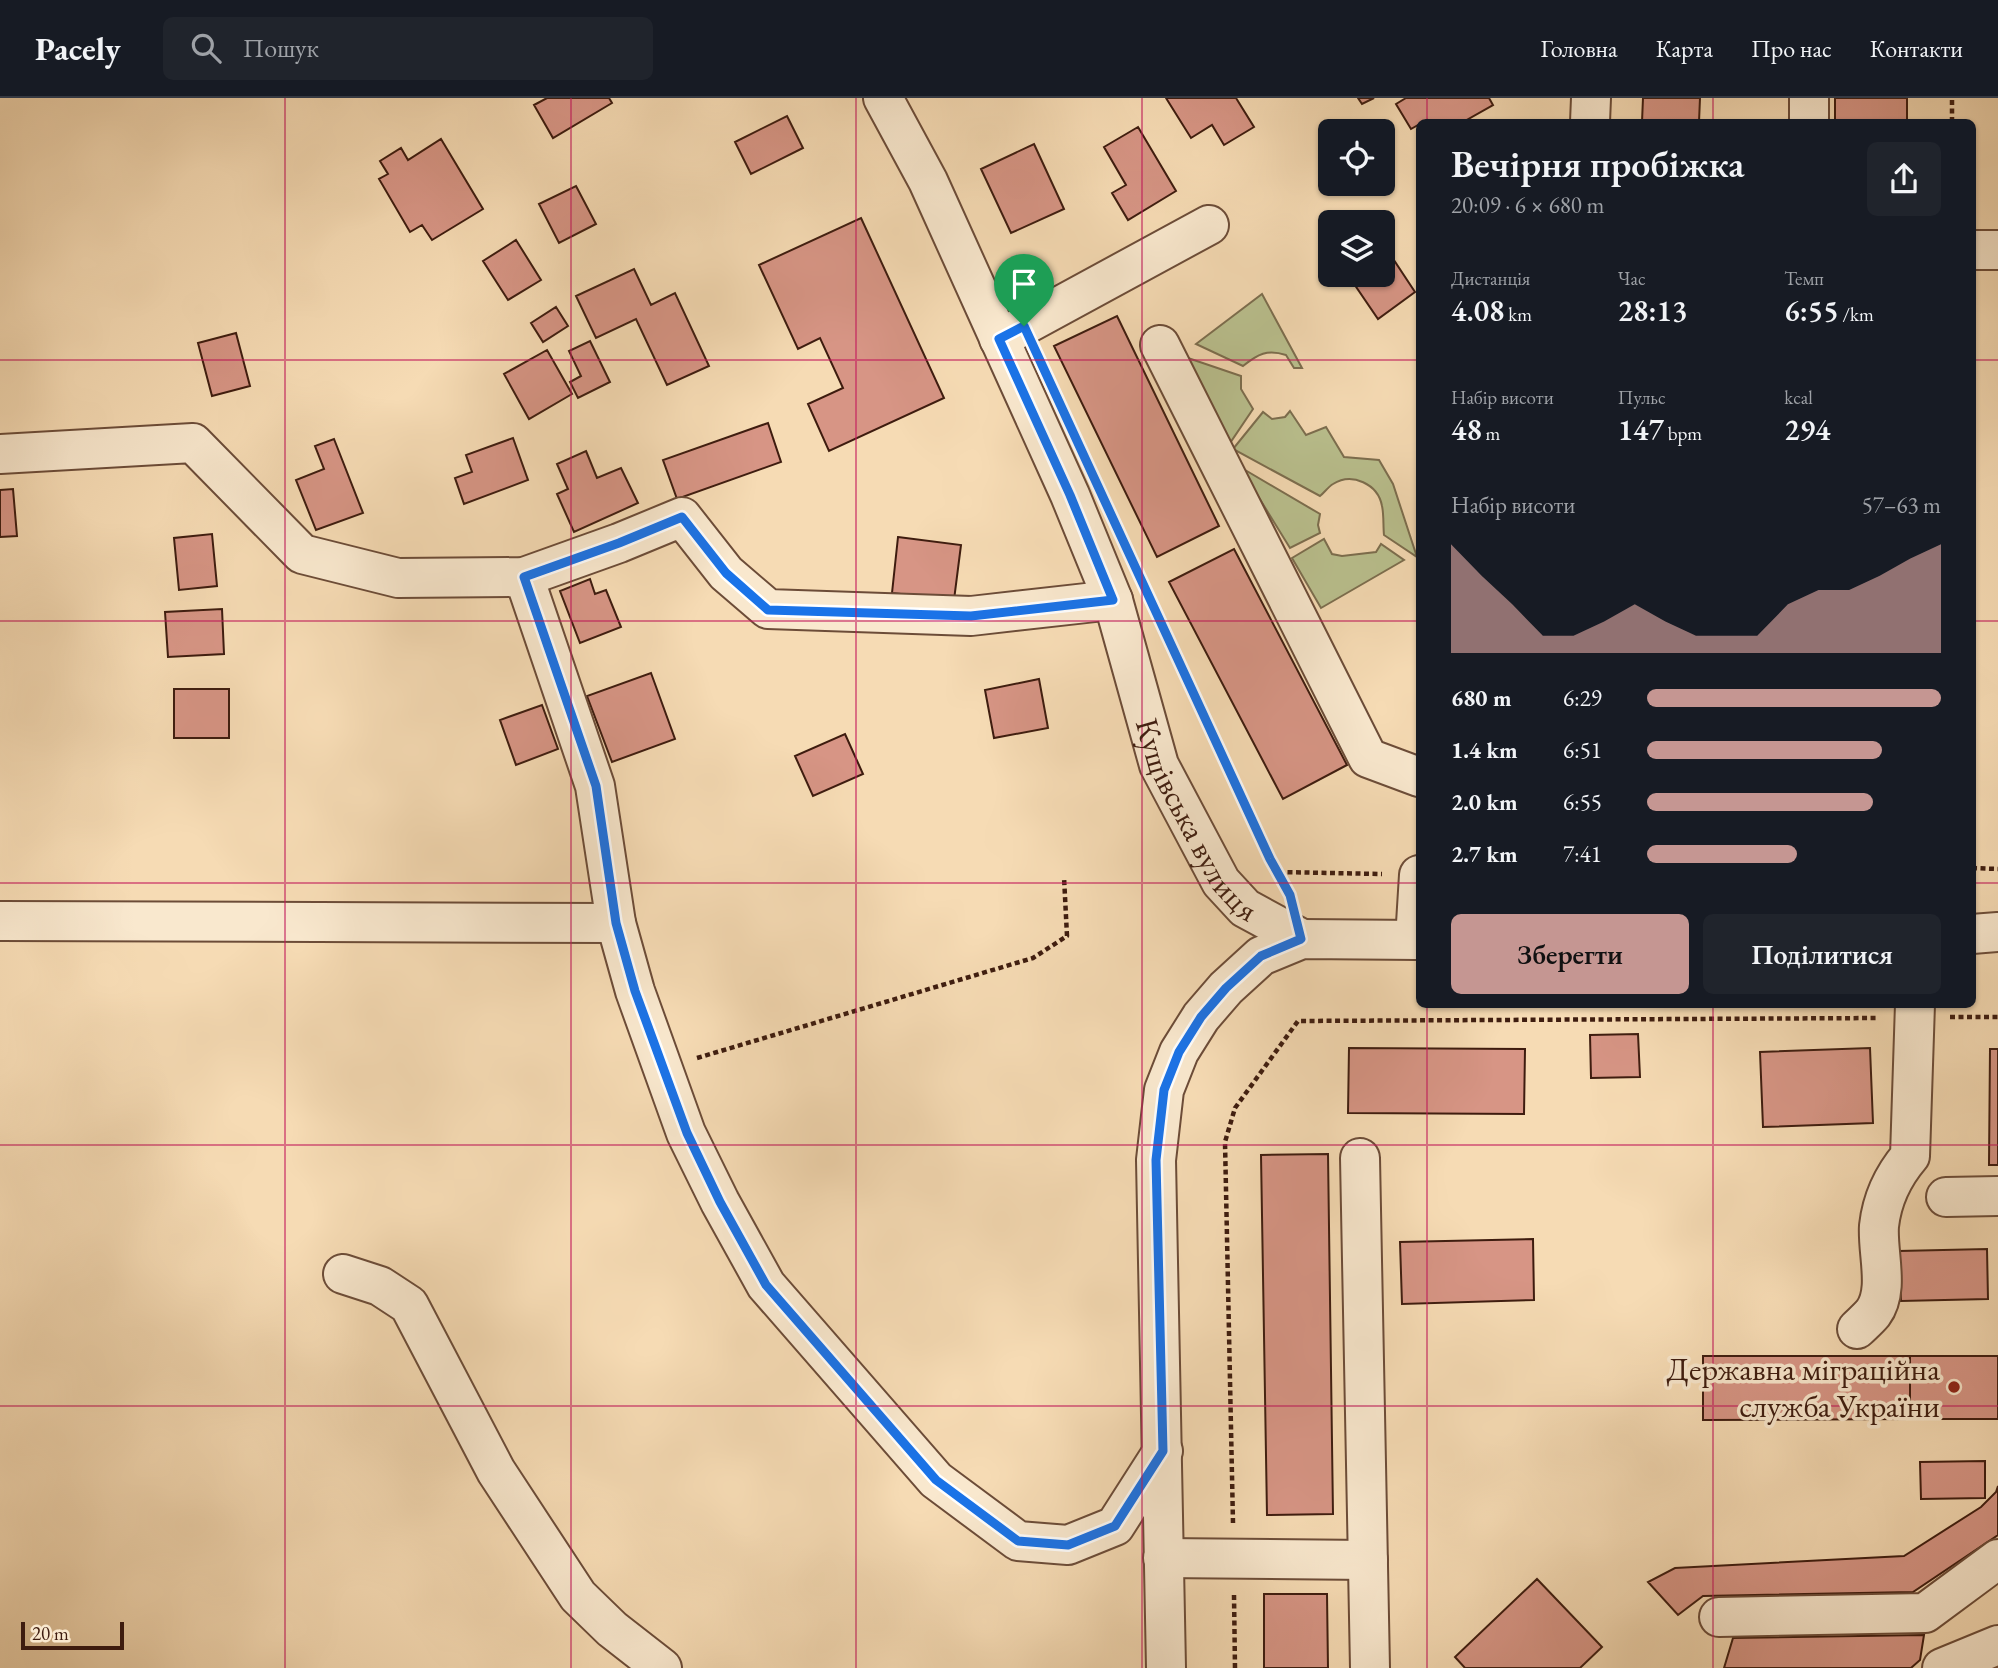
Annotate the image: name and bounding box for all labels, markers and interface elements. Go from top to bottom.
search box [163,17,653,80]
text: Pacely [35,27,121,70]
icon: search [187,29,225,67]
text: Пошук [243,31,319,65]
text: Головна [1540,33,1618,64]
text: Карта [1656,33,1713,64]
text: Про нас [1751,33,1832,64]
text: Контакти [1870,33,1963,64]
map controls [1318,119,1395,287]
button: locate [1318,119,1395,196]
text: Вечірня пробіжка [1451,139,1744,188]
button: share [1867,142,1941,216]
text: 20:09 · 6 × 680 m [1451,190,1604,220]
button: layers [1318,210,1395,287]
pin [994,254,1054,326]
icon: arrive [1005,265,1043,303]
text: Дистанція [1451,266,1530,291]
text: Час [1618,266,1646,291]
text: Темп [1784,266,1824,291]
text: 4.08 [1451,291,1504,330]
text: 28:13 [1618,291,1687,330]
text: 6:55 [1784,291,1839,330]
text: km [1504,302,1532,327]
text: /km [1839,302,1874,327]
text: Набір висоти [1451,385,1554,410]
text: Пульс [1618,385,1666,410]
text: kcal [1784,385,1813,410]
text: 48 [1451,410,1482,449]
text: 147 [1618,410,1664,449]
text: 294 [1784,410,1831,449]
text: m [1482,421,1500,446]
text: bpm [1664,421,1702,446]
text: Набір висоти [1451,490,1575,520]
text: 57–63 m [1862,490,1941,520]
text: 680 m [1451,683,1512,713]
text: 6:29 [1563,683,1602,713]
street label: Кущівська вулиця [1126,713,1264,931]
text: 1.4 km [1451,735,1518,765]
text: 6:51 [1563,735,1602,765]
text: 2.0 km [1451,787,1518,817]
text: 6:55 [1563,787,1602,817]
text: 2.7 km [1451,839,1518,869]
text: 7:41 [1563,839,1602,869]
button: Зберегти [1451,914,1689,994]
button: Поділитися [1703,914,1941,994]
place label: Державна міграційна служба України [1666,1348,1940,1427]
marker: Державна міграційна служба України [1946,1379,1962,1395]
scale bar [21,1619,124,1651]
text: 20 m [32,1621,69,1646]

